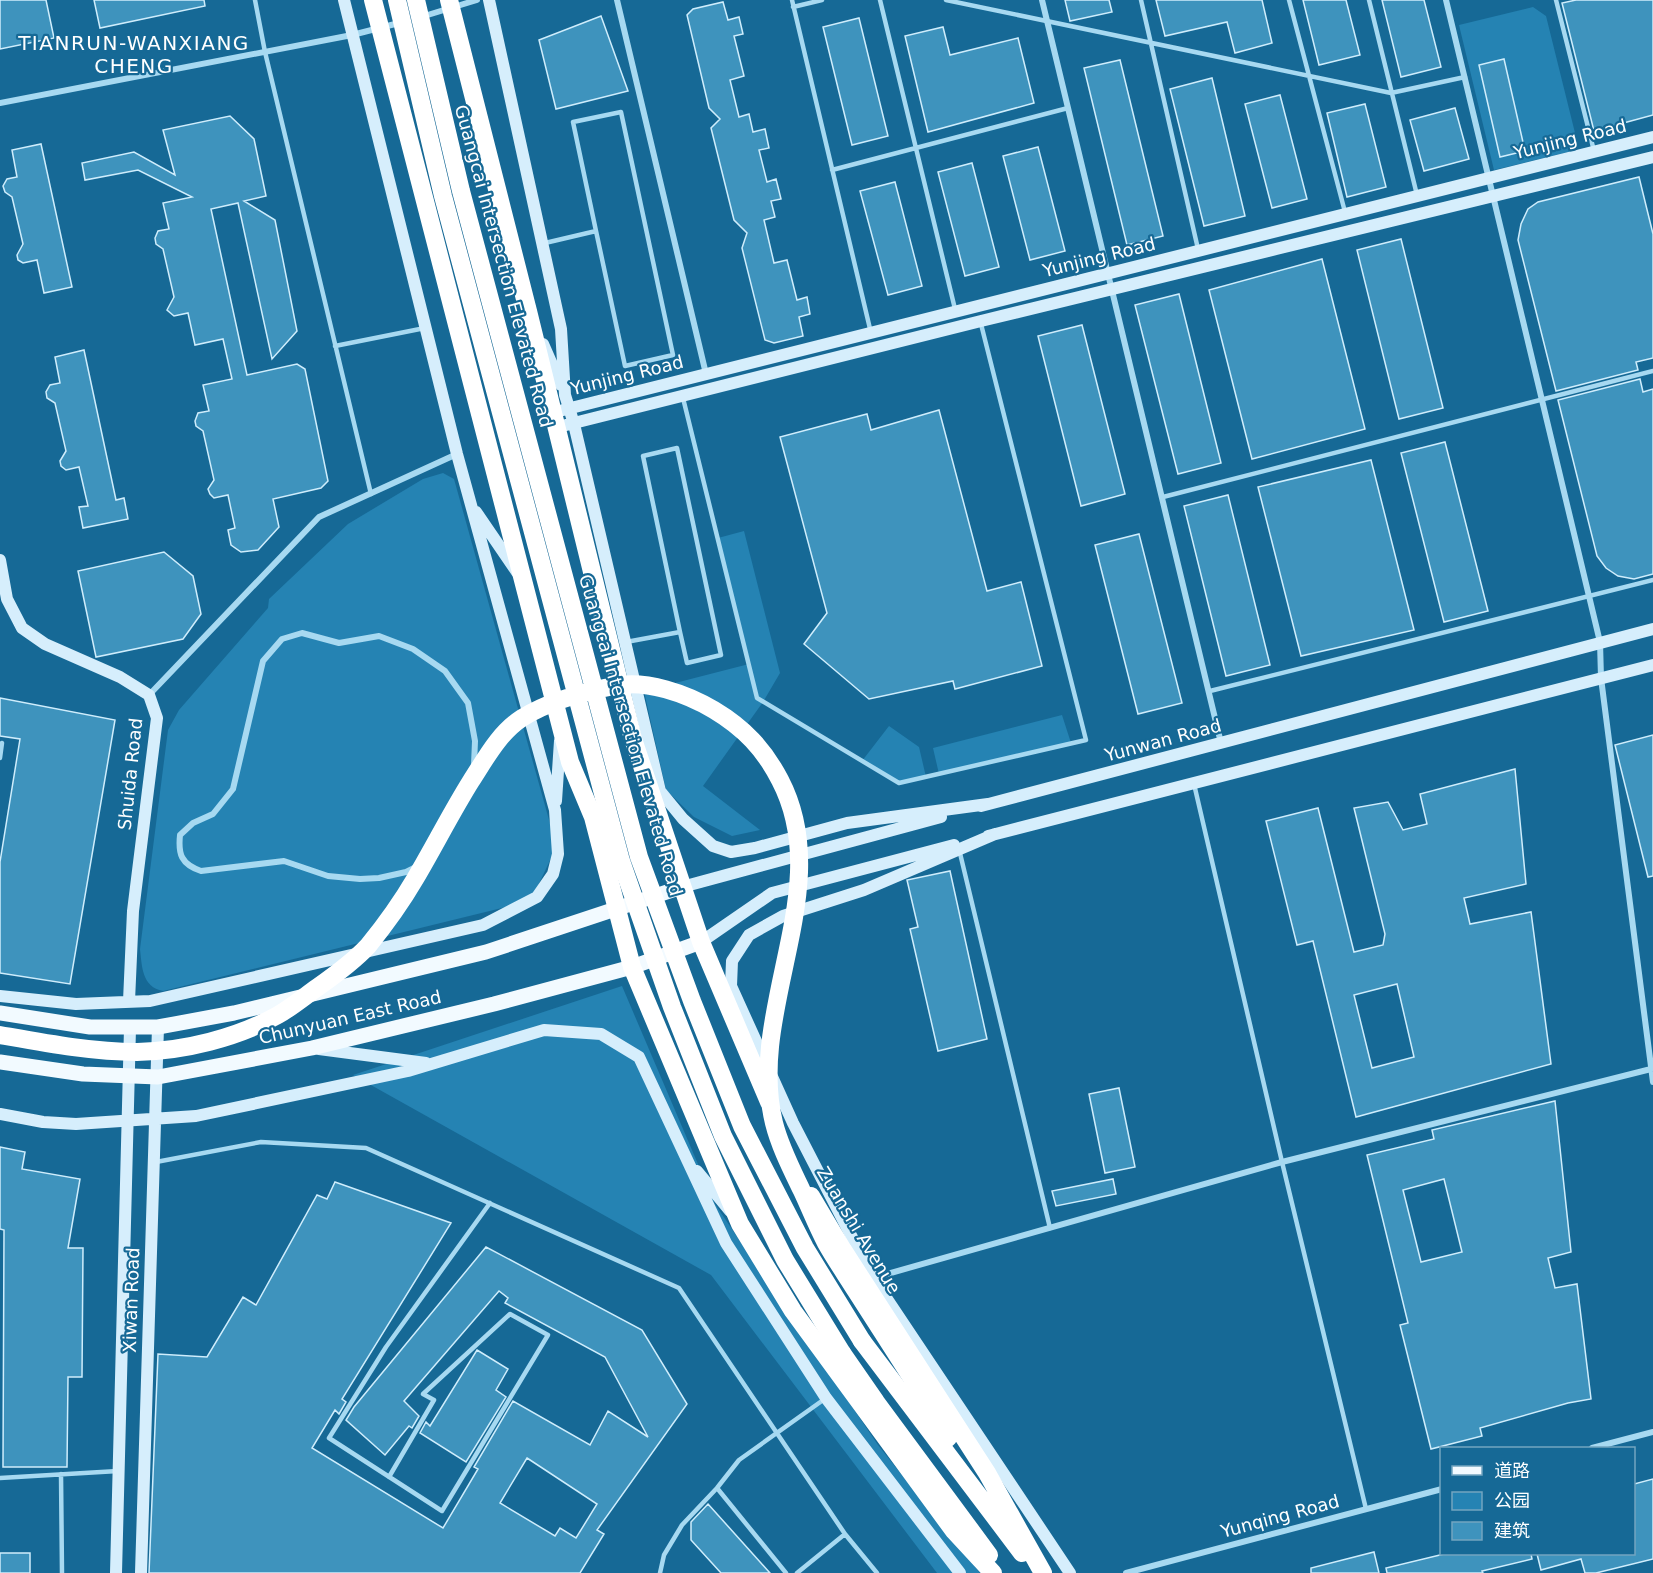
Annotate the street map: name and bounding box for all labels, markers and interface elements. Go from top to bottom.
district label: TIANRUN-WANXIANG CHENG [17,31,250,78]
street label: Guangcai Intersection Elevated Road [451,102,557,430]
street label: Yunjing Road [1510,115,1629,163]
street label: Yunjing Road [1039,233,1158,281]
street label: Yunjing Road [567,351,686,399]
street label: Guangcai Intersection Elevated Road [575,572,687,898]
street label: Yunwan Road [1101,714,1224,766]
street label: Shuida Road [114,717,146,831]
street label: Chunyuan East Road [257,986,443,1048]
street label: Zuanshi Avenue [813,1163,905,1297]
street label: Xiwan Road [119,1247,143,1353]
legend [1440,1447,1635,1555]
text: 道路 [1494,1460,1530,1481]
street label: Yunqing Road [1217,1490,1342,1542]
text: 公园 [1494,1490,1530,1511]
text: 建筑 [1494,1520,1530,1541]

